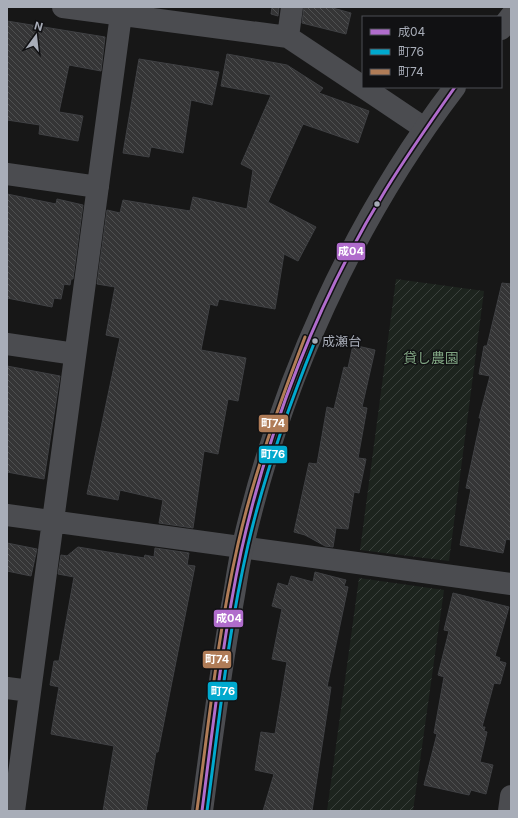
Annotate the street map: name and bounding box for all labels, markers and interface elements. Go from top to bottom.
north arrow [16,16,56,56]
legend [362,16,502,88]
text: N [33,18,44,34]
text: 成04 [398,24,426,39]
text: 町76 [398,44,424,59]
text: 町74 [398,64,424,79]
unlabelled marker [372,199,382,209]
line badge: 成04 [336,242,366,261]
text: 成04 [338,244,364,258]
place label: 成瀬台 [322,333,361,349]
marker: 成瀬台 [310,336,320,346]
park label: 貸し農園 [403,349,459,366]
line badge: 町74 [258,414,289,433]
text: 町74 [261,416,285,430]
line badge: 町76 [258,445,288,464]
text: 町76 [261,447,285,461]
line badge: 成04 [213,609,244,628]
text: 成04 [216,611,242,625]
line badge: 町74 [202,650,232,669]
text: 町74 [205,652,229,666]
line badge: 町76 [207,681,238,701]
text: 町76 [211,684,235,698]

